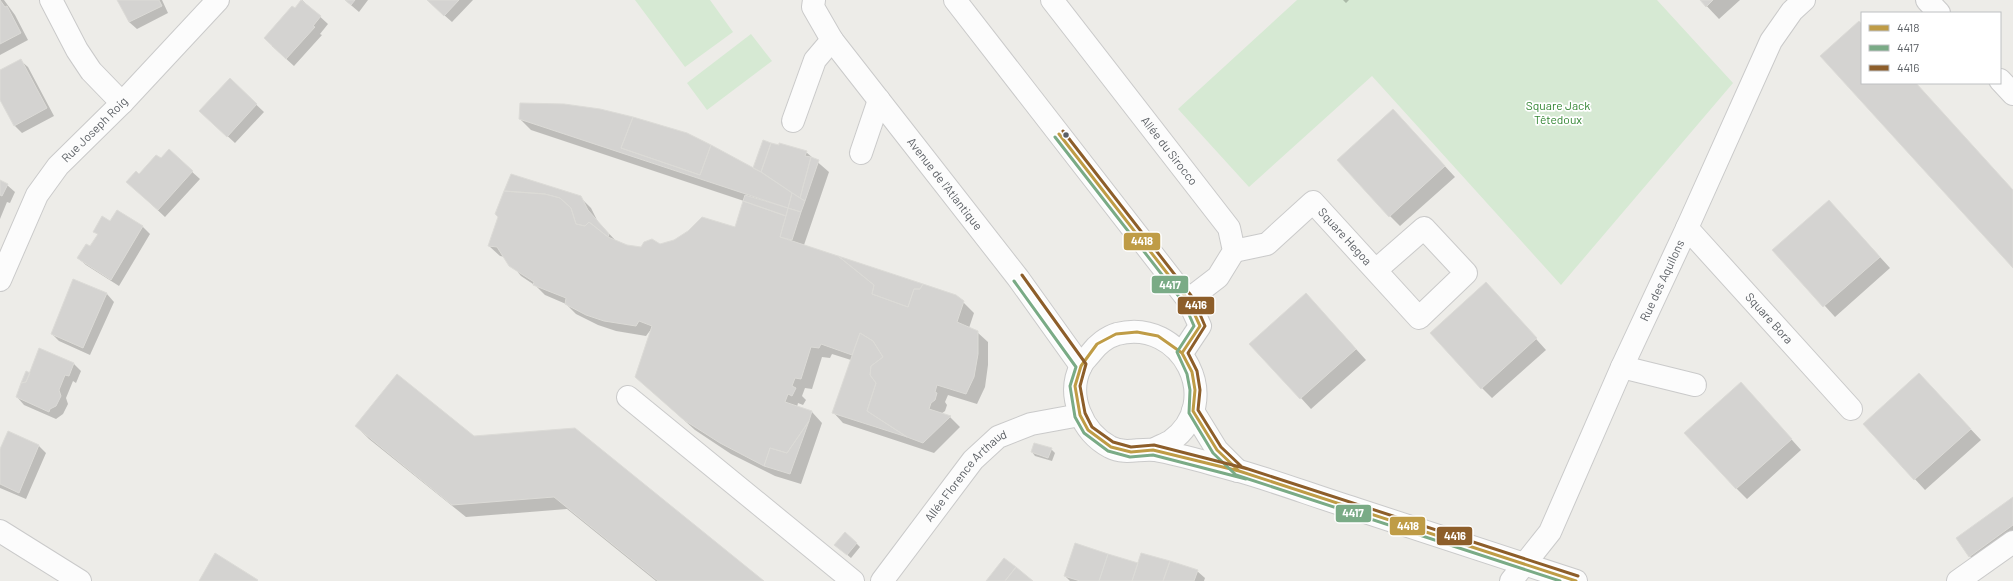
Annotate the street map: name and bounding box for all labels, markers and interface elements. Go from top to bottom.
legend [1861,12,2001,84]
text: 4418 [1897,20,1920,34]
text: 4417 [1897,40,1919,54]
text: 4416 [1897,60,1920,74]
street label: Rue Joseph Roig [58,94,130,165]
park label: Square Jack Têtedoux [1526,98,1590,126]
street label: Allée du Sirocco [1139,113,1201,187]
unlabelled marker [1061,130,1071,140]
street label: Avenue de l'Atlantique [905,134,986,232]
street label: Square Hegoa [1316,204,1375,268]
line badge: 4418 [1123,232,1161,251]
text: 4418 [1131,234,1153,247]
street label: Rue des Aquilons [1636,237,1687,323]
line badge: 4417 [1151,275,1189,294]
text: 4417 [1159,278,1181,291]
street label: Square Bora [1743,289,1796,346]
line badge: 4416 [1177,296,1215,315]
text: 4416 [1185,298,1207,311]
street label: Allée Florence Arthaud [921,426,1008,524]
line badge: 4417 [1335,504,1372,523]
text: 4417 [1342,506,1364,519]
line badge: 4418 [1389,516,1426,536]
text: 4418 [1397,519,1419,532]
line badge: 4416 [1436,526,1473,546]
text: 4416 [1444,529,1466,542]

